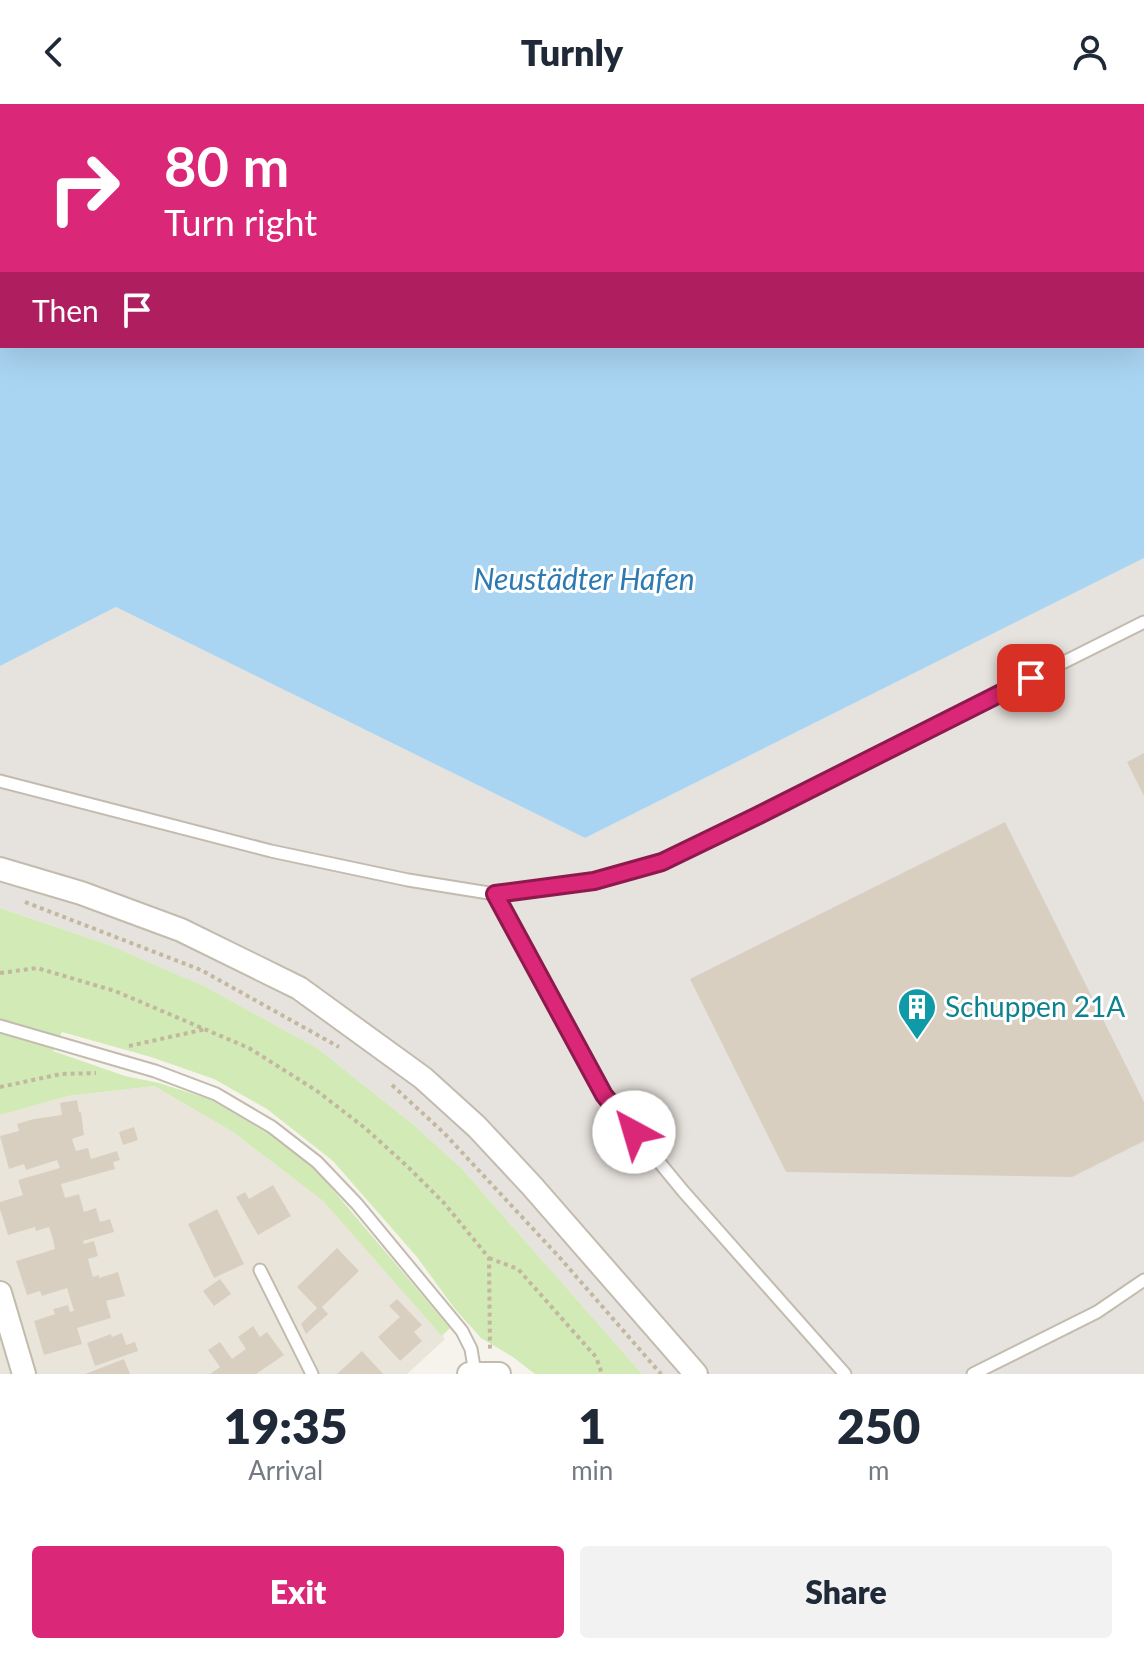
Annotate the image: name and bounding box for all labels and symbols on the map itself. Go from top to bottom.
water label: Neustädter Hafen [473,560,695,596]
pin [997,644,1065,712]
building icon: Schuppen 21A [896,986,938,1041]
place label: Schuppen 21A [945,989,1125,1023]
position arrow [592,1090,676,1174]

